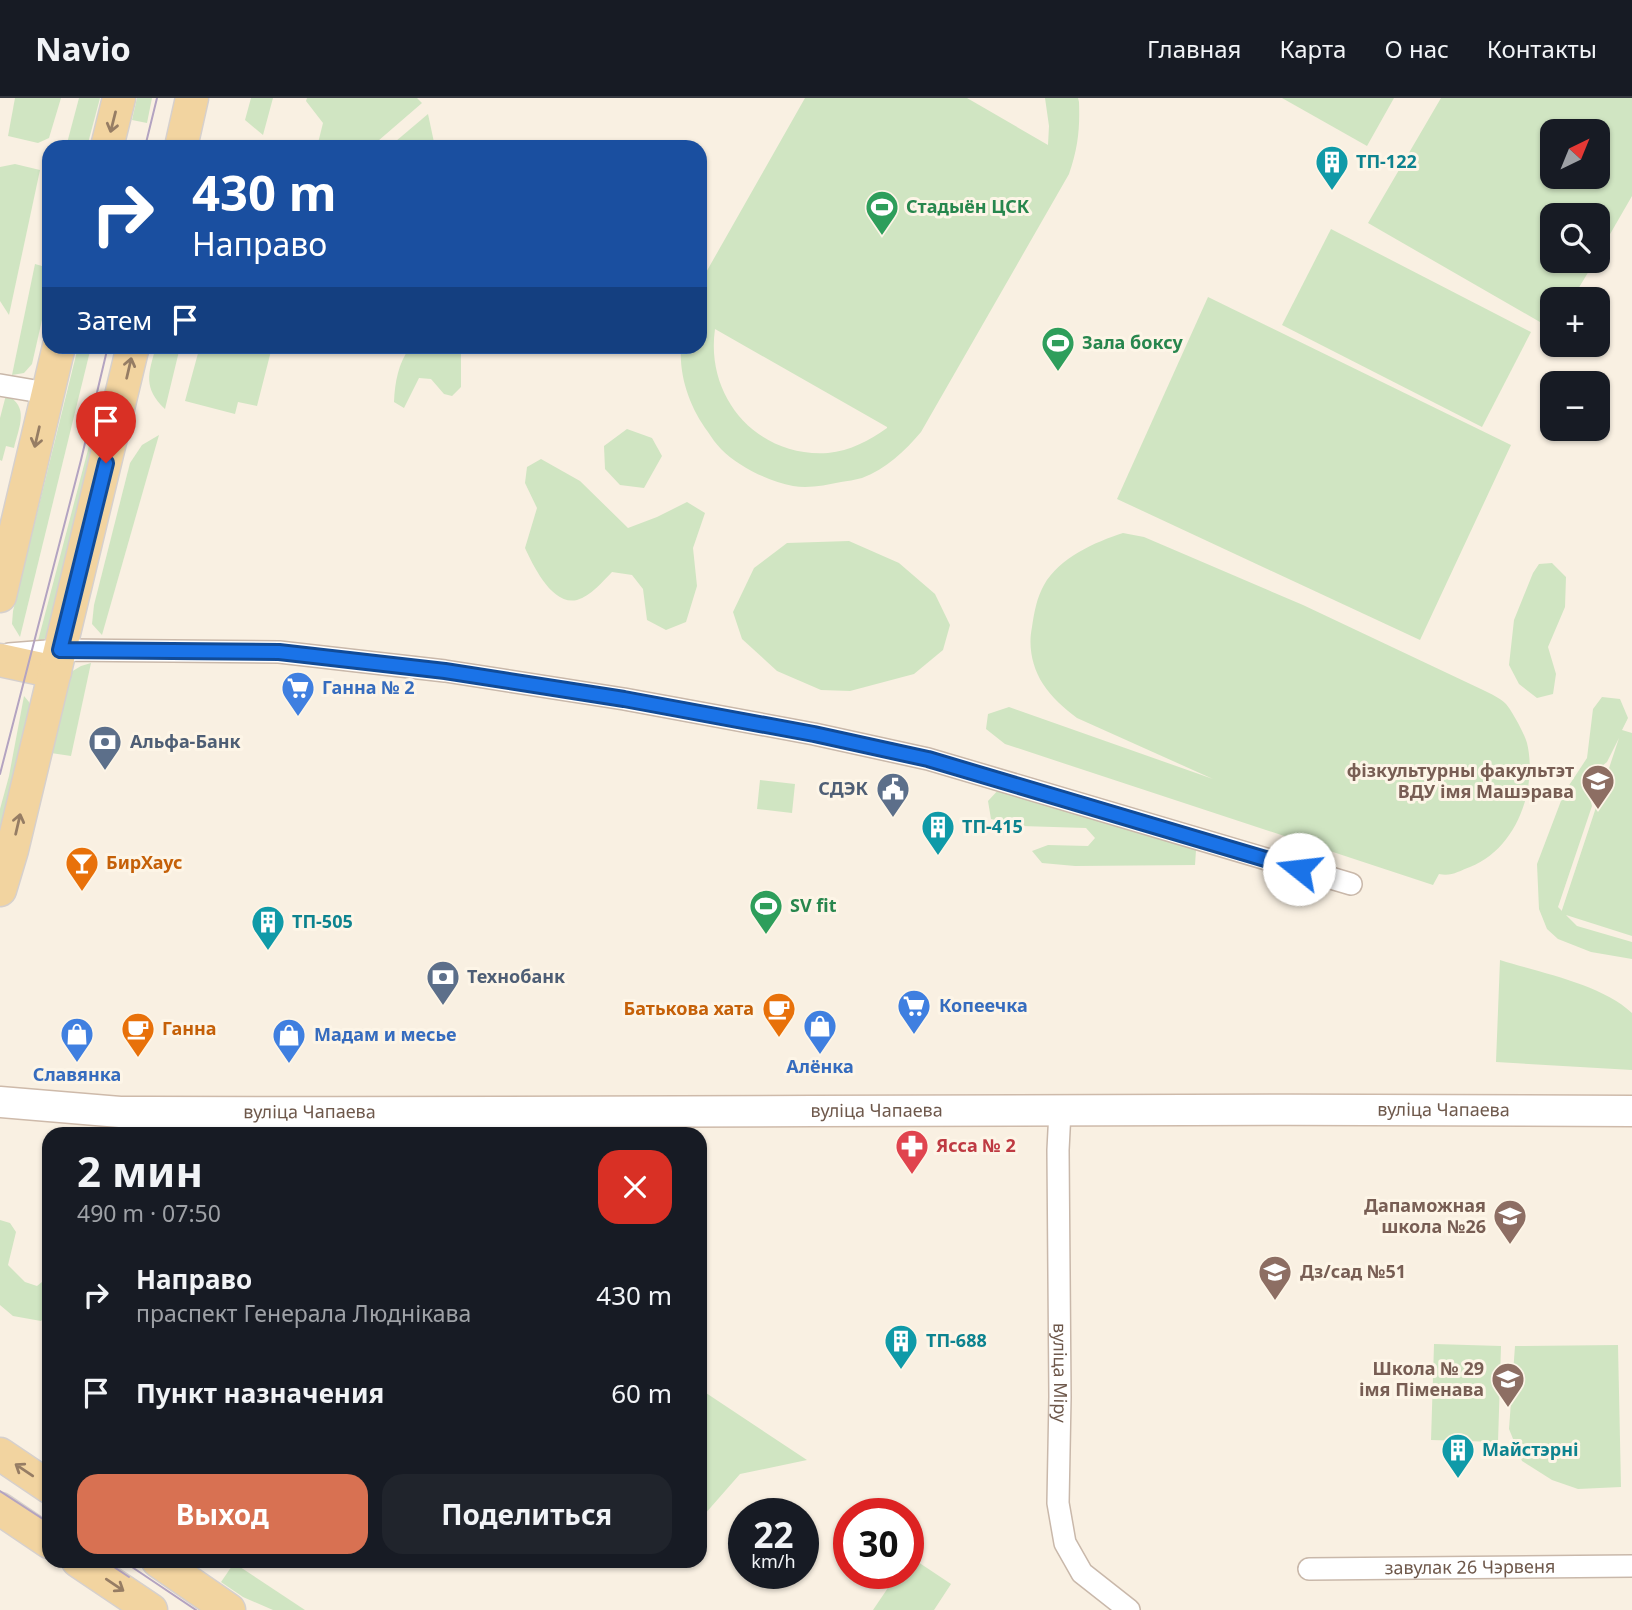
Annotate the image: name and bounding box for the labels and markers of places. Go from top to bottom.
building icon: ТП-122 [1313,143,1351,192]
place label: ТП-122 [1356,149,1417,173]
sports icon: Стадыён ЦСК [863,188,901,237]
place label: Стадыён ЦСК [906,194,1030,218]
sports icon: Зала боксу [1039,324,1077,373]
place label: Зала боксу [1082,330,1184,354]
pin [76,391,136,463]
supermarket icon: Ганна № 2 [279,669,317,718]
place label: Ганна № 2 [322,675,415,699]
bank icon: Альфа-Банк [86,723,124,772]
place label: Альфа-Банк [130,729,241,753]
place label: фізкультурны факультэт ВДУ імя Машэрава [1347,758,1574,803]
school or university icon: фізкультурны факультэт ВДУ імя Машэрава [1579,762,1617,811]
public building icon: СДЭК [874,770,912,819]
place label: СДЭК [818,776,869,800]
building icon: ТП-415 [919,808,957,857]
place label: ТП-415 [962,814,1023,838]
bar icon: БирХаус [63,844,101,893]
place label: БирХаус [106,850,182,874]
sports icon: SV fit [747,887,785,936]
place label: SV fit [790,893,837,917]
building icon: ТП-505 [249,903,287,952]
place label: ТП-505 [292,909,353,933]
bank icon: Технобанк [424,958,462,1007]
place label: Технобанк [467,964,565,988]
supermarket icon: Копеечка [895,987,933,1036]
cafe icon: Батькова хата [760,990,798,1039]
place label: Копеечка [939,993,1028,1017]
place label: Батькова хата [624,996,754,1020]
shop icon: Алёнка [801,1007,839,1056]
cafe icon: Ганна [119,1010,157,1059]
shop icon: Славянка [58,1015,96,1064]
place label: Ганна [162,1016,217,1040]
shop icon: Мадам и месье [270,1016,308,1065]
place label: Мадам и месье [314,1022,457,1046]
place label: Алёнка [786,1054,854,1078]
place label: Славянка [33,1062,121,1086]
pharmacy icon: Ясса № 2 [893,1127,931,1176]
place label: Ясса № 2 [936,1133,1016,1157]
place label: Дапаможная школа №26 [1364,1193,1486,1238]
school or university icon: Дапаможная школа №26 [1491,1197,1529,1246]
school or university icon: Дз/сад №51 [1256,1253,1294,1302]
place label: Дз/сад №51 [1300,1259,1406,1283]
building icon: ТП-688 [882,1322,920,1371]
place label: ТП-688 [926,1328,987,1352]
place label: Школа № 29 імя Піменава [1359,1356,1484,1401]
school or university icon: Школа № 29 імя Піменава [1489,1360,1527,1409]
building icon: Майстэрні [1439,1431,1477,1480]
place label: Майстэрні [1482,1437,1579,1461]

